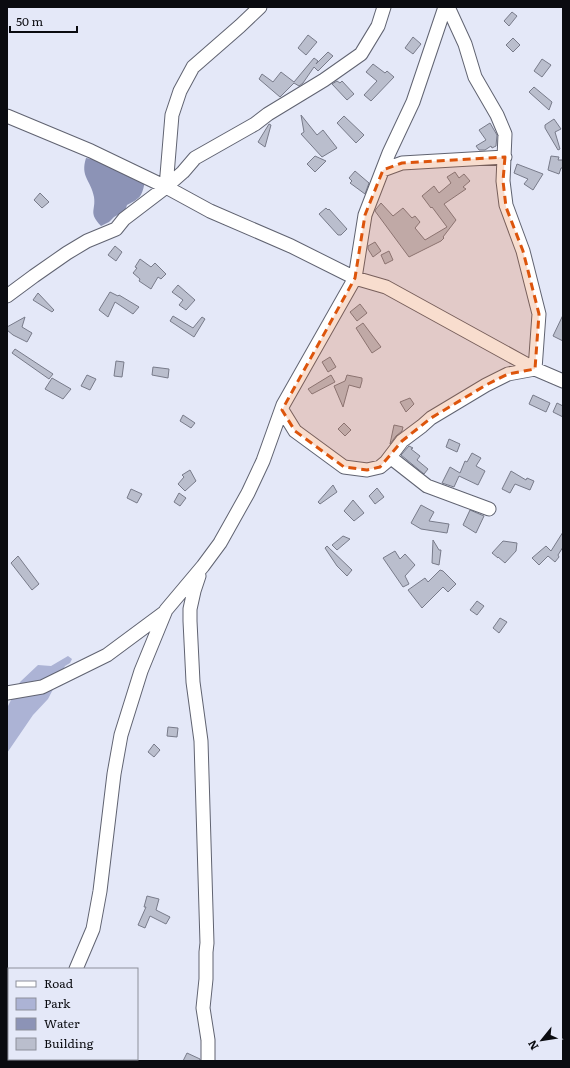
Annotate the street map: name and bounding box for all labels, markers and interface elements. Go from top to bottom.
scale bar [10,8,77,34]
text: 50 m [16,12,43,30]
legend [8,968,138,1060]
text: Road [44,974,74,992]
text: Park [44,994,71,1012]
text: Water [44,1014,80,1032]
north arrow [522,1020,562,1060]
text: Building [44,1034,94,1052]
text: N [523,1038,542,1053]

